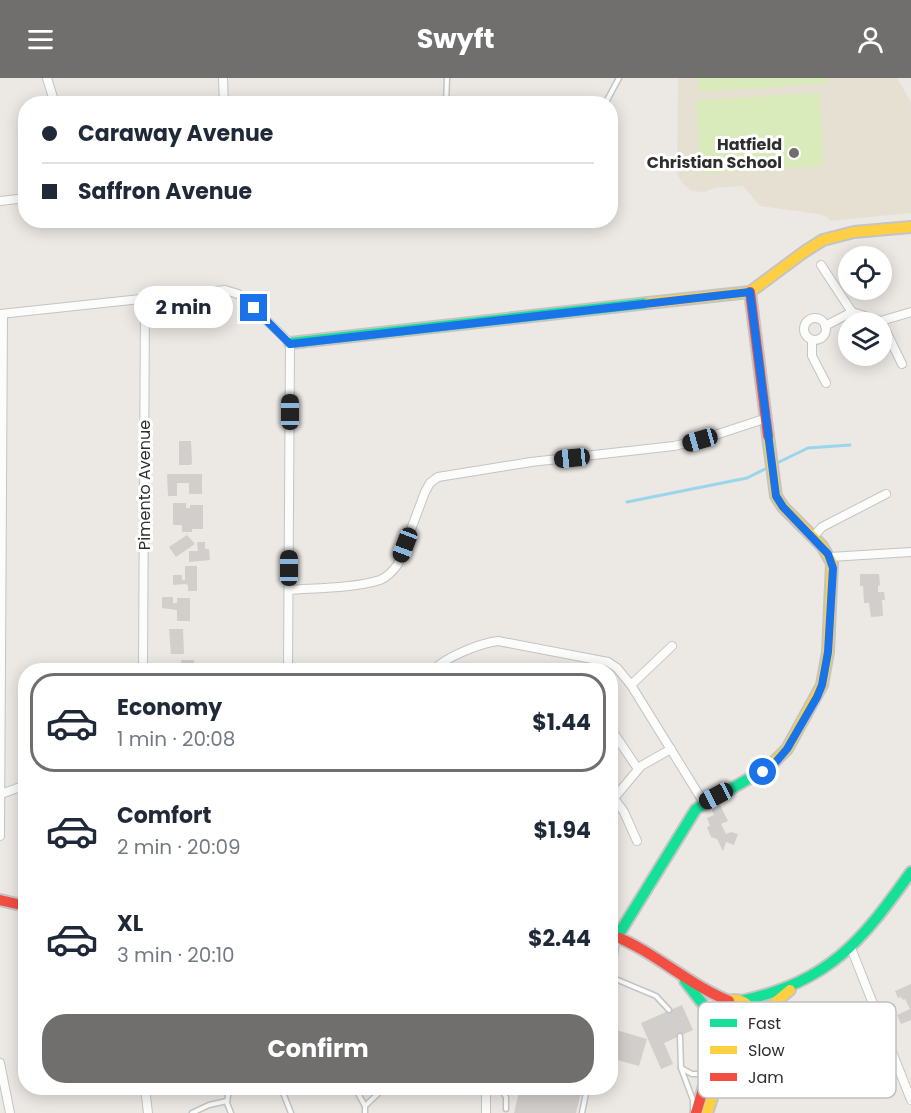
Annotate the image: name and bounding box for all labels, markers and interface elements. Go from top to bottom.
text: Swyft [417,20,494,57]
icon: menu [24,23,57,56]
icon: person [854,23,887,56]
text: Caraway Avenue [78,118,273,149]
place label: Hatfield Christian School [647,133,782,174]
marker: Hatfield Christian School [787,146,801,160]
text: Saffron Avenue [78,176,252,207]
map controls [838,246,892,366]
button: locate [838,246,892,300]
callout: 2 min [134,287,233,329]
text: 2 min [155,293,212,321]
route end [240,294,267,321]
button: layers [838,312,892,366]
car [281,394,299,430]
street label: Pimento Avenue [133,420,156,550]
car [680,426,720,454]
car [553,447,591,469]
car [390,525,420,565]
car [280,550,298,586]
text: Economy [117,692,222,723]
icon: car [45,696,99,750]
text: $1.44 [532,707,591,738]
text: 1 min · 20:08 [117,725,235,753]
route start [749,758,776,785]
car [696,780,736,812]
text: Comfort [117,800,211,831]
icon: car [45,804,99,858]
text: $1.94 [534,815,591,846]
text: 2 min · 20:09 [117,833,241,861]
text: XL [117,908,143,939]
icon: car [45,912,99,966]
text: $2.44 [528,923,591,954]
text: 3 min · 20:10 [117,941,235,969]
legend [698,1002,896,1098]
text: Fast [748,1012,781,1035]
button: Confirm [42,1014,594,1083]
text: Slow [748,1039,785,1062]
text: Jam [748,1066,784,1089]

